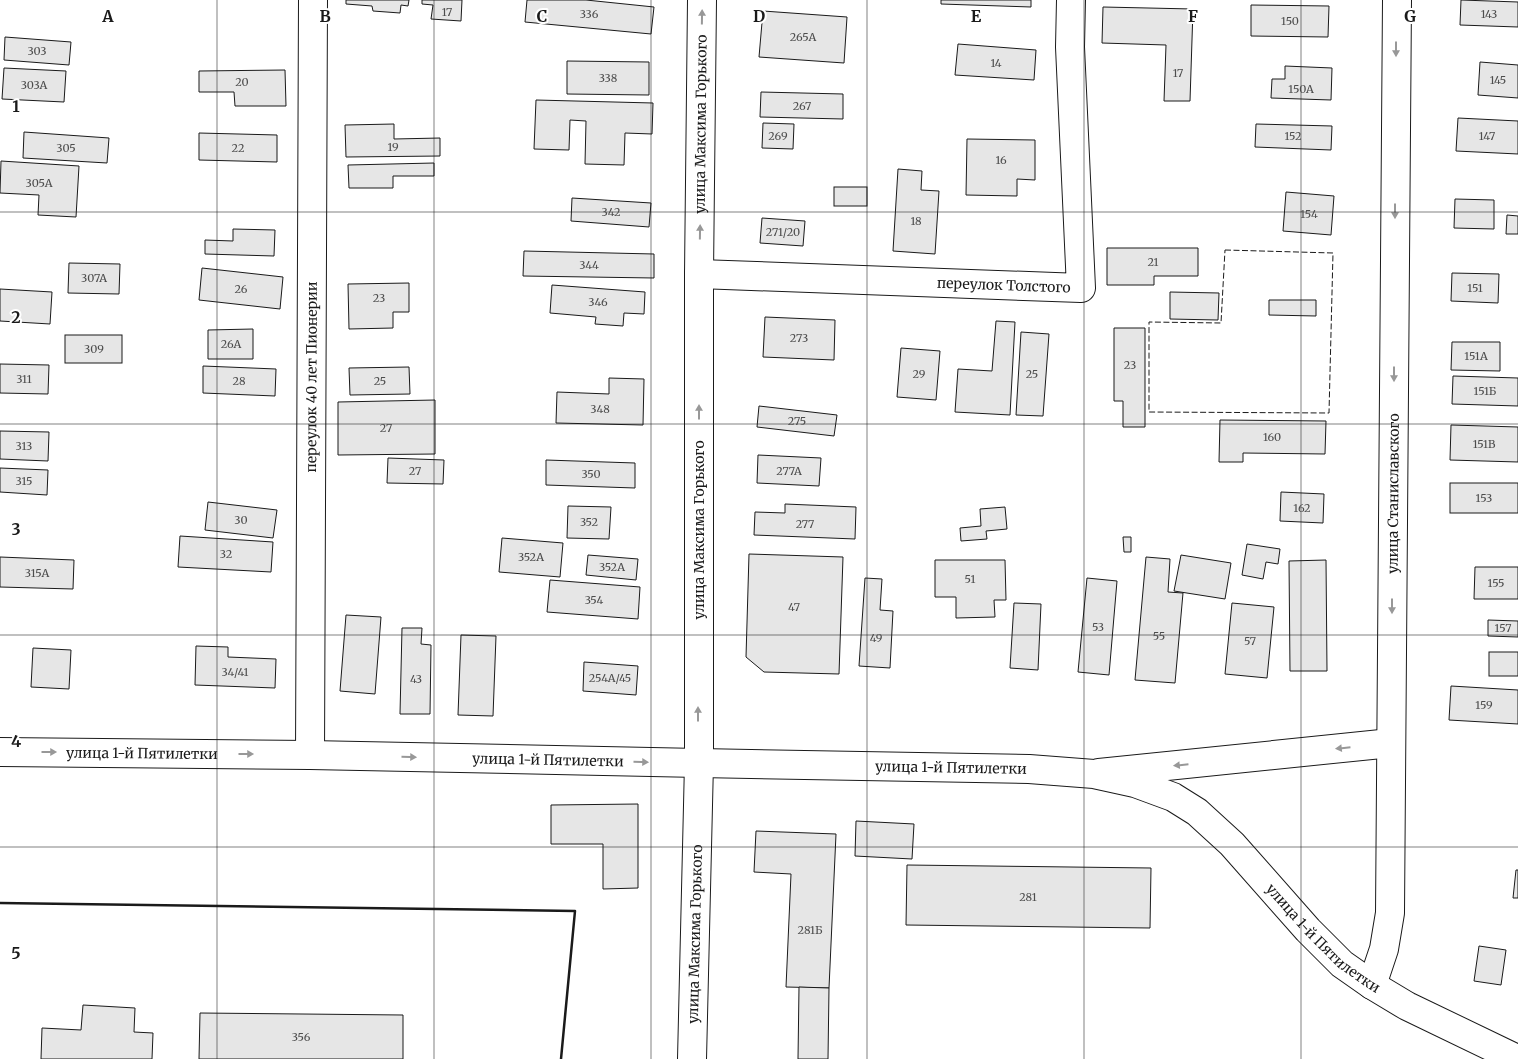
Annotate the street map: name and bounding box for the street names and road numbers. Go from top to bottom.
street label: улица Максима Горького [691,34,711,214]
street label: переулок Толстого [937,274,1071,297]
street label: переулок 40 лет Пионерии [302,281,321,472]
street label: улица Станиславского [1384,413,1403,574]
street label: улица Максима Горького [690,440,708,620]
street label: улица 1-й Пятилетки [66,744,218,763]
street label: улица 1-й Пятилетки [472,749,624,770]
street label: улица 1-й Пятилетки [875,757,1027,778]
street label: улица Максима Горького [684,844,706,1024]
street label: улица 1-й Пятилетки [1262,880,1384,997]

